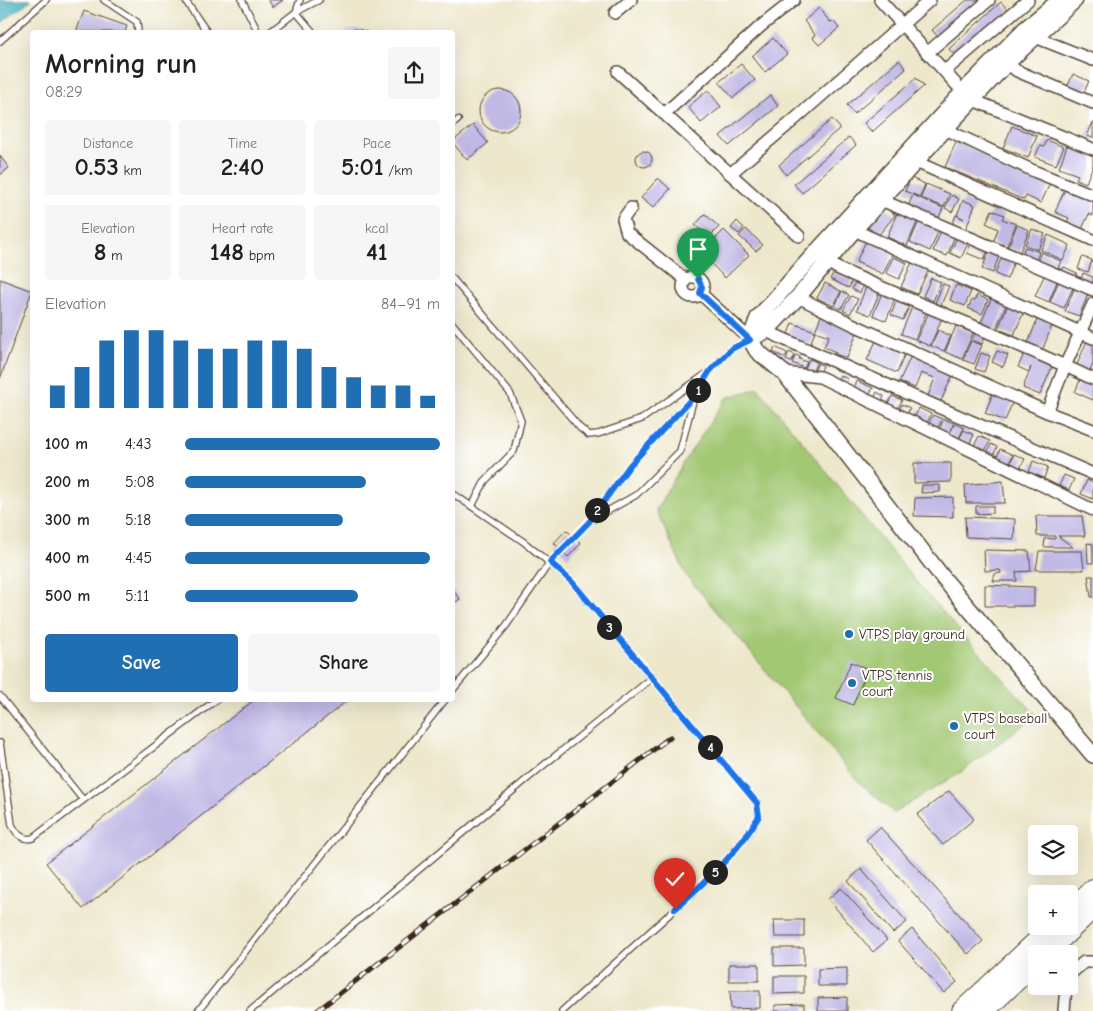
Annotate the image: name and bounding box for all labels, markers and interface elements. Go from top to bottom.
button: share [388,47,440,99]
text: Morning run [45,48,197,80]
text: 08:29 [45,83,83,101]
text: Distance [83,135,133,152]
text: Time [228,135,257,152]
text: Pace [363,135,391,152]
text: 0.53 [74,152,119,181]
text: 2:40 [221,152,264,181]
text: 5:01 [341,152,384,181]
text: km [119,162,142,179]
text: /km [384,162,413,179]
text: Elevation [81,220,135,237]
text: Heart rate [212,220,273,237]
text: kcal [365,220,389,237]
pin [677,228,719,279]
icon: arrive [684,235,712,263]
text: 8 [94,237,106,266]
text: 148 [210,237,244,266]
text: 41 [366,237,388,266]
text: m [106,247,123,264]
text: bpm [244,247,275,264]
text: Elevation [45,295,106,313]
text: 84–91 m [381,295,440,313]
pin: 1 [686,378,710,402]
text: 1 [696,382,701,399]
text: 100 m [45,435,88,453]
text: 4:43 [125,435,151,453]
text: 200 m [45,473,90,491]
text: 5:08 [125,473,155,491]
pin: 2 [584,498,610,522]
text: 2 [594,502,601,519]
text: 300 m [45,511,90,529]
text: 5:18 [125,511,151,529]
text: 400 m [45,549,89,567]
text: 4:45 [125,549,152,567]
text: 500 m [45,587,90,605]
text: 5:11 [125,587,149,605]
pin: 3 [596,614,622,640]
text: 3 [606,619,613,636]
place label: VTPS play ground [859,626,965,643]
marker: VTPS play ground [843,628,855,640]
button: Save [45,634,238,692]
button: Share [248,634,440,692]
place label: VTPS tennis court [862,667,932,700]
marker: VTPS tennis court [846,677,858,689]
place label: VTPS baseball court [964,710,1047,743]
marker: VTPS baseball court [948,720,960,732]
pin: 4 [698,734,722,760]
text: 4 [707,739,714,756]
map controls [1028,825,1078,995]
button: layers [1028,825,1078,875]
pin [654,858,696,909]
pin: 5 [702,860,728,884]
text: 5 [712,864,719,881]
icon: check [661,865,689,893]
button: + [1028,885,1078,935]
button: − [1028,945,1078,995]

